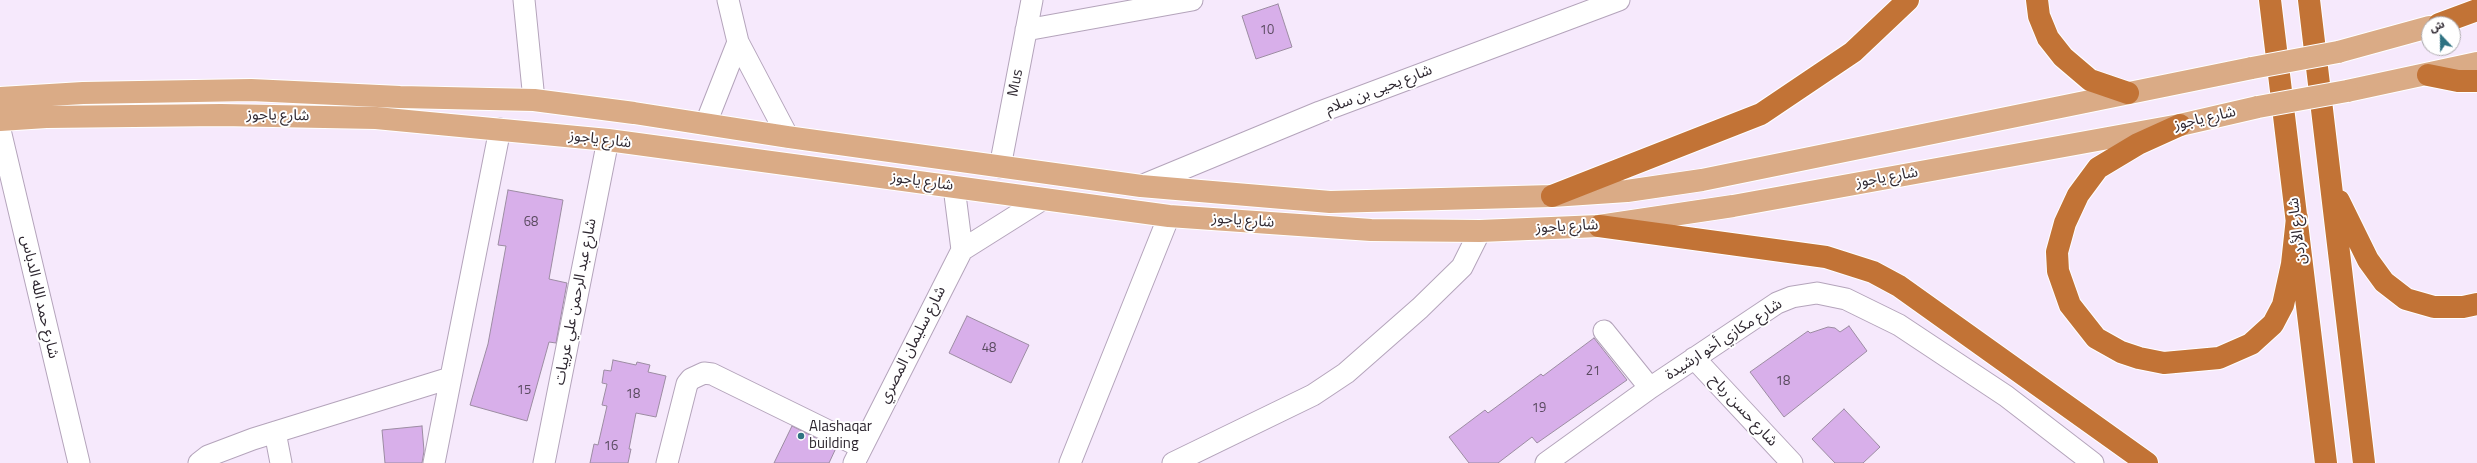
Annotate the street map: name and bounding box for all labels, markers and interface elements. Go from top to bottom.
north arrow [2421,16,2461,56]
text: ش [2427,16,2447,36]
house number: 10 [1260,23,1274,39]
street label: شارع يحيى بن سلام [1323,61,1435,119]
street label: Mus [1005,68,1027,98]
street label: شارع ياجوز [2172,103,2238,135]
street label: شارع ياجوز [246,106,310,126]
street label: شارع ياجوز [568,127,632,153]
street label: شارع ياجوز [1855,164,1919,192]
street label: شارع ياجوز [890,169,954,195]
street label: شارع الأردن [2285,196,2311,266]
street label: شارع ياجوز [1211,210,1275,232]
house number: 68 [524,215,538,231]
street label: شارع ياجوز [1535,216,1599,238]
street label: شارع عبد الرحمن علي عربيات [551,217,601,387]
street label: شارع حمد الله الدباس [16,234,62,360]
street label: شارع سليمان المصري [876,284,950,406]
street label: شارع مكازي أخو ارشيدة [1662,296,1786,384]
house number: 48 [982,341,996,357]
house number: 21 [1586,364,1600,380]
street label: شارع حسن رباح [1705,371,1781,451]
house number: 18 [1776,374,1790,390]
house number: 15 [517,383,531,399]
house number: 18 [626,387,640,403]
house number: 19 [1532,401,1546,417]
place label: Alashaqar building [809,418,872,453]
marker: Alashaqar building [796,431,806,441]
house number: 16 [604,439,618,455]

